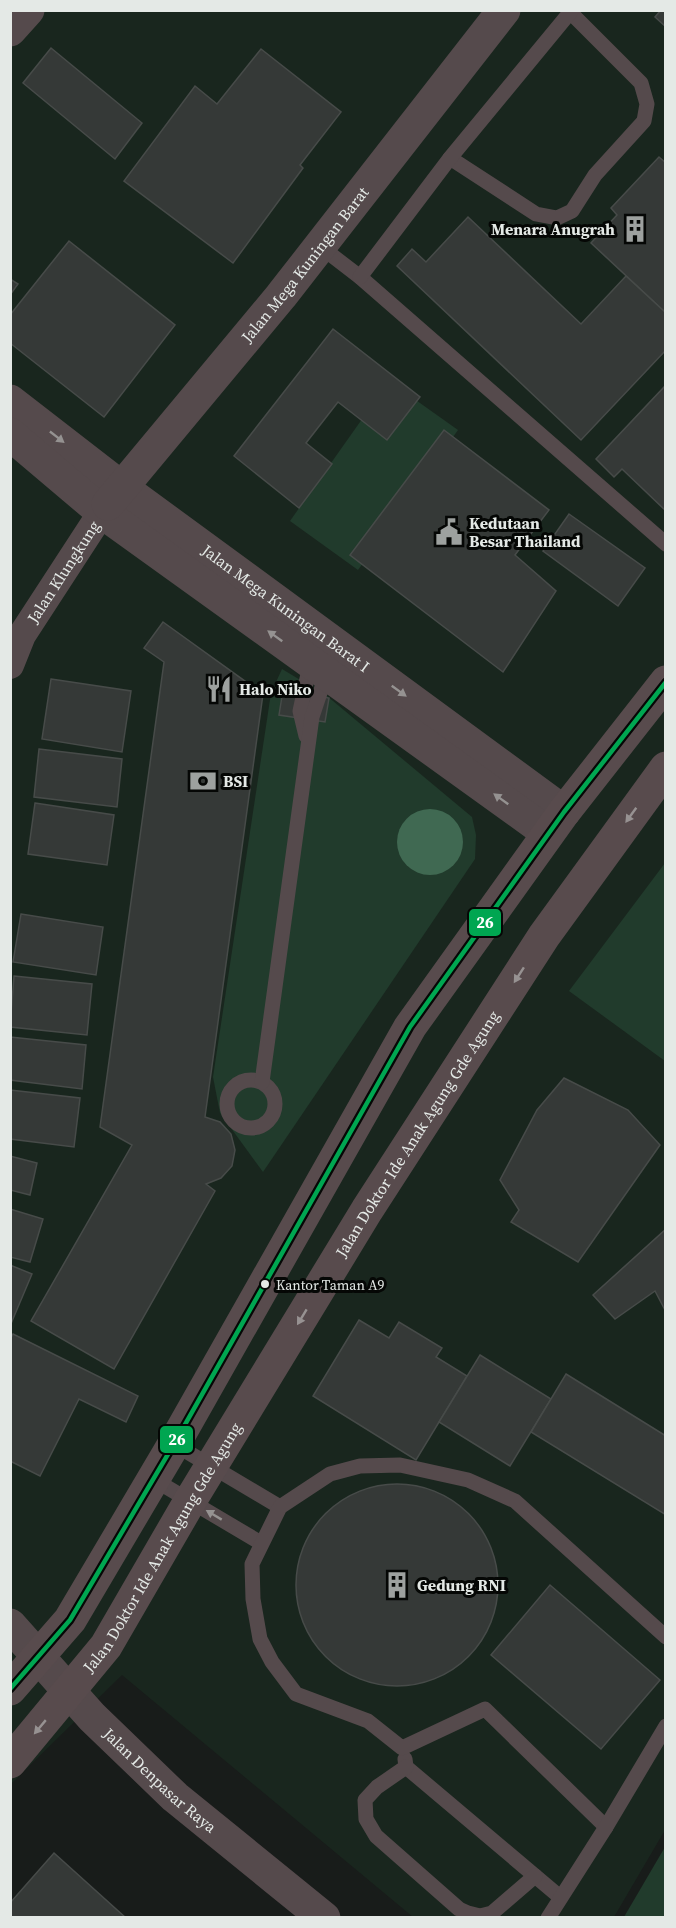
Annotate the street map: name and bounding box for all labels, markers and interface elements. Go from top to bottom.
street label: Jalan Mega Kuningan Barat [235,181,374,348]
building icon: Menara Anugrah [620,214,650,244]
place label: Menara Anugrah [491,218,615,240]
one-way arrow [49,431,64,443]
place label: Kedutaan Besar Thailand [469,512,581,552]
street label: Jalan Klungkung [21,516,105,628]
public building icon: Kedutaan Besar Thailand [434,517,464,547]
street label: Jalan Mega Kuningan Barat I [197,538,374,677]
one-way arrow [267,630,283,642]
restaurant icon: Halo Niko [204,674,234,704]
place label: Halo Niko [239,678,312,700]
one-way arrow [390,685,406,697]
bank icon: BSI [188,766,218,796]
place label: BSI [223,770,248,792]
one-way arrow [493,793,509,805]
one-way arrow [625,807,637,823]
line badge: 26 [468,908,502,937]
text: 26 [476,911,494,933]
one-way arrow [514,966,525,983]
street label: Jalan Doktor Ide Anak Agung Gde Agung [329,1006,504,1262]
place label: Kantor Taman A9 [276,1275,384,1295]
marker: Kantor Taman A9 [259,1278,271,1290]
one-way arrow [297,1309,308,1325]
street label: Jalan Doktor Ide Anak Agung Gde Agung [77,1418,246,1678]
line badge: 26 [159,1425,194,1454]
text: 26 [168,1428,186,1450]
one-way arrow [206,1510,222,1521]
building icon: Gedung RNI [382,1570,412,1600]
place label: Gedung RNI [417,1574,506,1596]
one-way arrow [34,1719,47,1734]
street label: Jalan Denpasar Raya [98,1722,222,1838]

